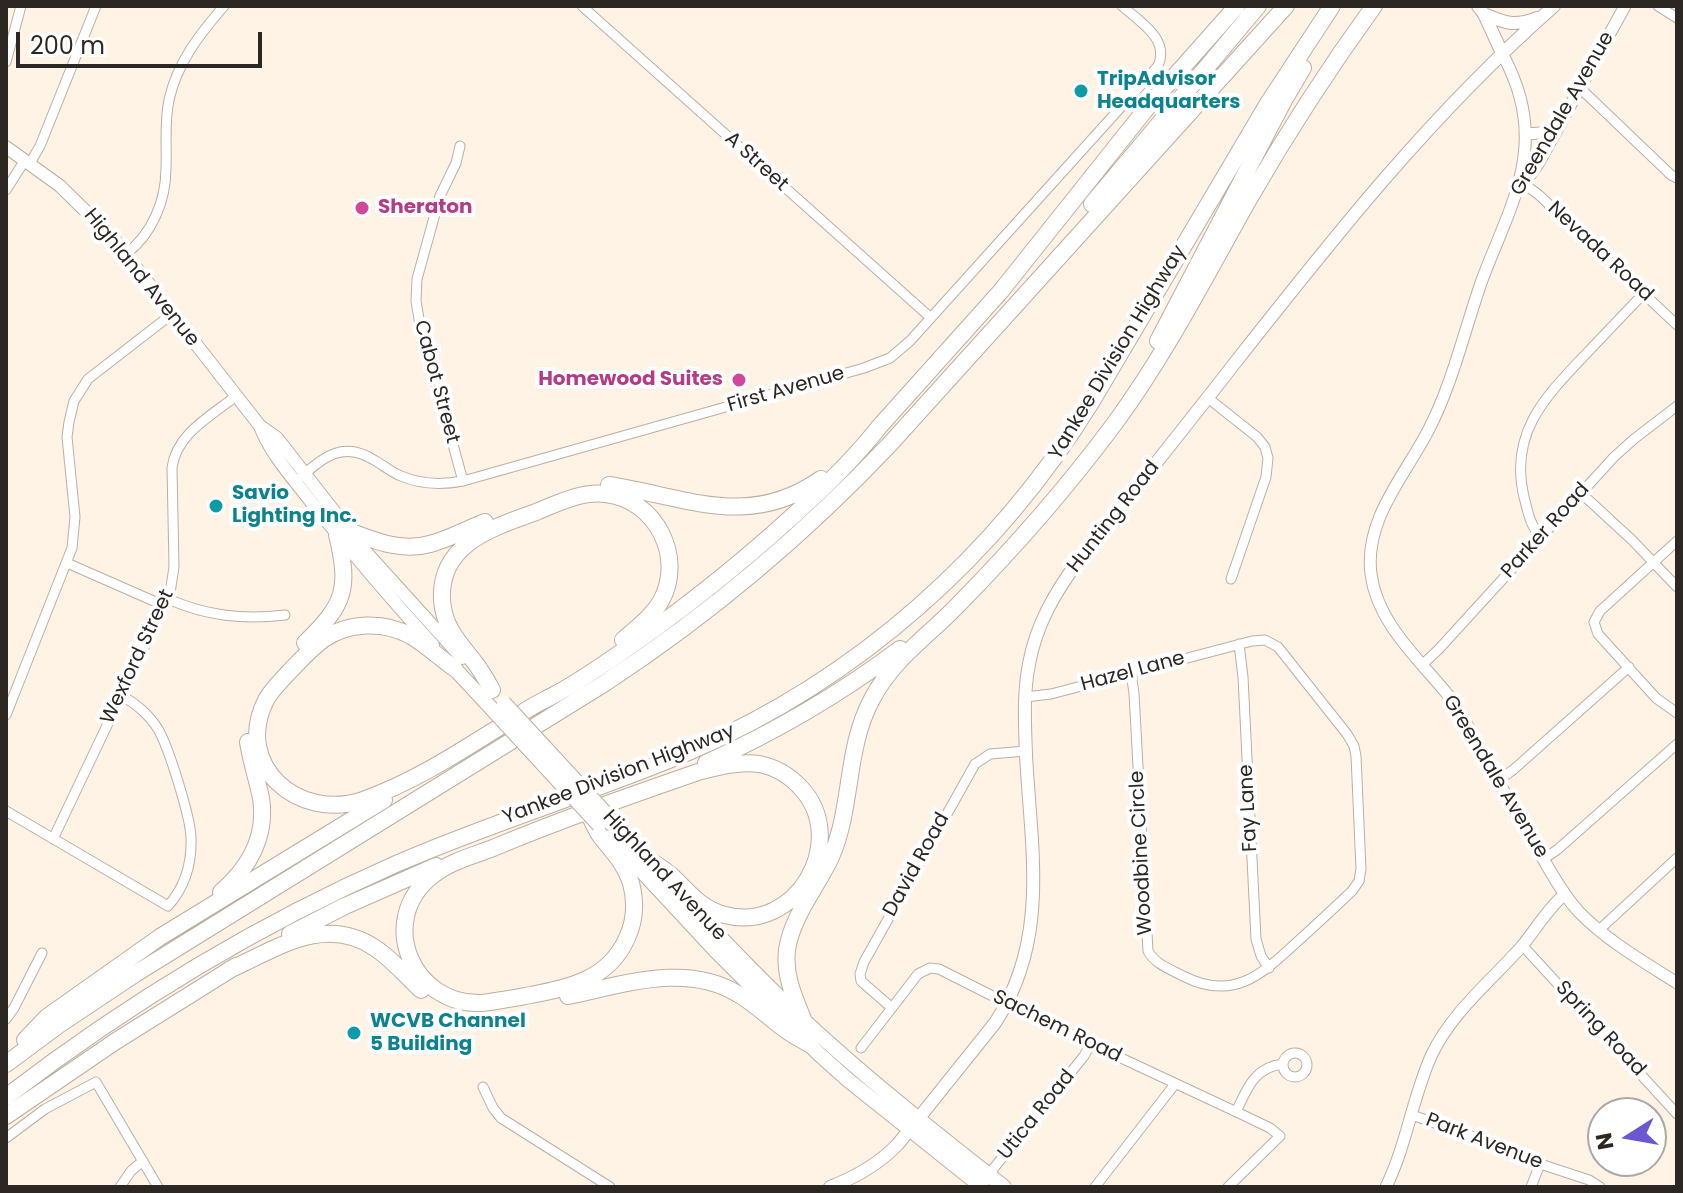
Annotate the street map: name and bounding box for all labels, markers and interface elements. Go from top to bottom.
scale bar [20,16,266,66]
street label: Greendale Avenue [1506,28,1620,200]
text: 200 m [30,29,105,62]
place label: TripAdvisor Headquarters [1097,68,1240,115]
marker: TripAdvisor Headquarters [1072,82,1090,100]
street label: A Street [719,127,793,197]
place label: Sheraton [378,196,473,220]
street label: Nevada Road [1542,197,1658,307]
marker: Sheraton [353,199,371,217]
street label: Highland Avenue [78,204,204,352]
street label: Yankee Division Highway [1044,241,1192,465]
street label: Cabot Street [408,318,464,446]
street label: First Avenue [725,362,847,418]
place label: Homewood Suites [538,368,723,392]
marker: Homewood Suites [730,371,748,389]
street label: Hunting Road [1063,456,1165,578]
street label: Parker Road [1497,478,1595,584]
place label: Savio Lighting Inc. [232,482,357,529]
marker: Savio Lighting Inc. [207,497,225,515]
street label: Wexford Street [96,586,180,728]
street label: Hazel Lane [1078,647,1188,697]
street label: Greendale Avenue [1437,691,1553,863]
street label: Yankee Division Highway [500,720,738,830]
street label: Fay Lane [1235,764,1263,852]
street label: Woodbine Circle [1126,770,1158,936]
street label: Highland Avenue [597,806,731,946]
street label: David Road [879,809,955,921]
street label: Spring Road [1550,976,1650,1082]
street label: Sachem Road [989,985,1125,1069]
place label: WCVB Channel 5 Building [370,1010,526,1057]
marker: WCVB Channel 5 Building [345,1024,363,1042]
street label: Utica Road [993,1065,1081,1165]
north arrow [1587,1097,1667,1177]
street label: Park Avenue [1422,1109,1546,1175]
text: N [1588,1130,1622,1152]

